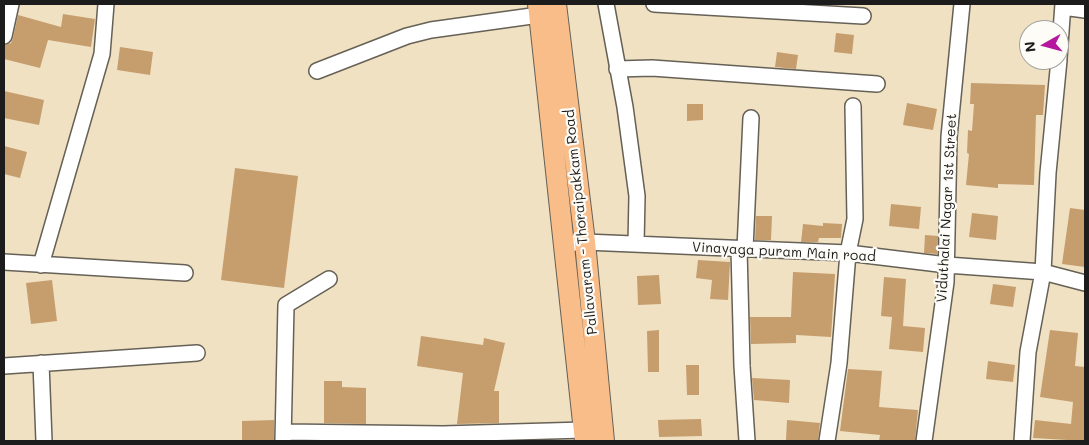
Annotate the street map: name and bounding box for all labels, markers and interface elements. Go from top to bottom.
north arrow [1019,20,1069,70]
text: N [1020,40,1040,53]
street label: Pallavaram - Thoraipakkam Road [561,109,601,335]
street label: Viduthalai Nagar 1st Street [934,113,960,303]
street label: Vinayaga puram Main road [692,239,876,265]

